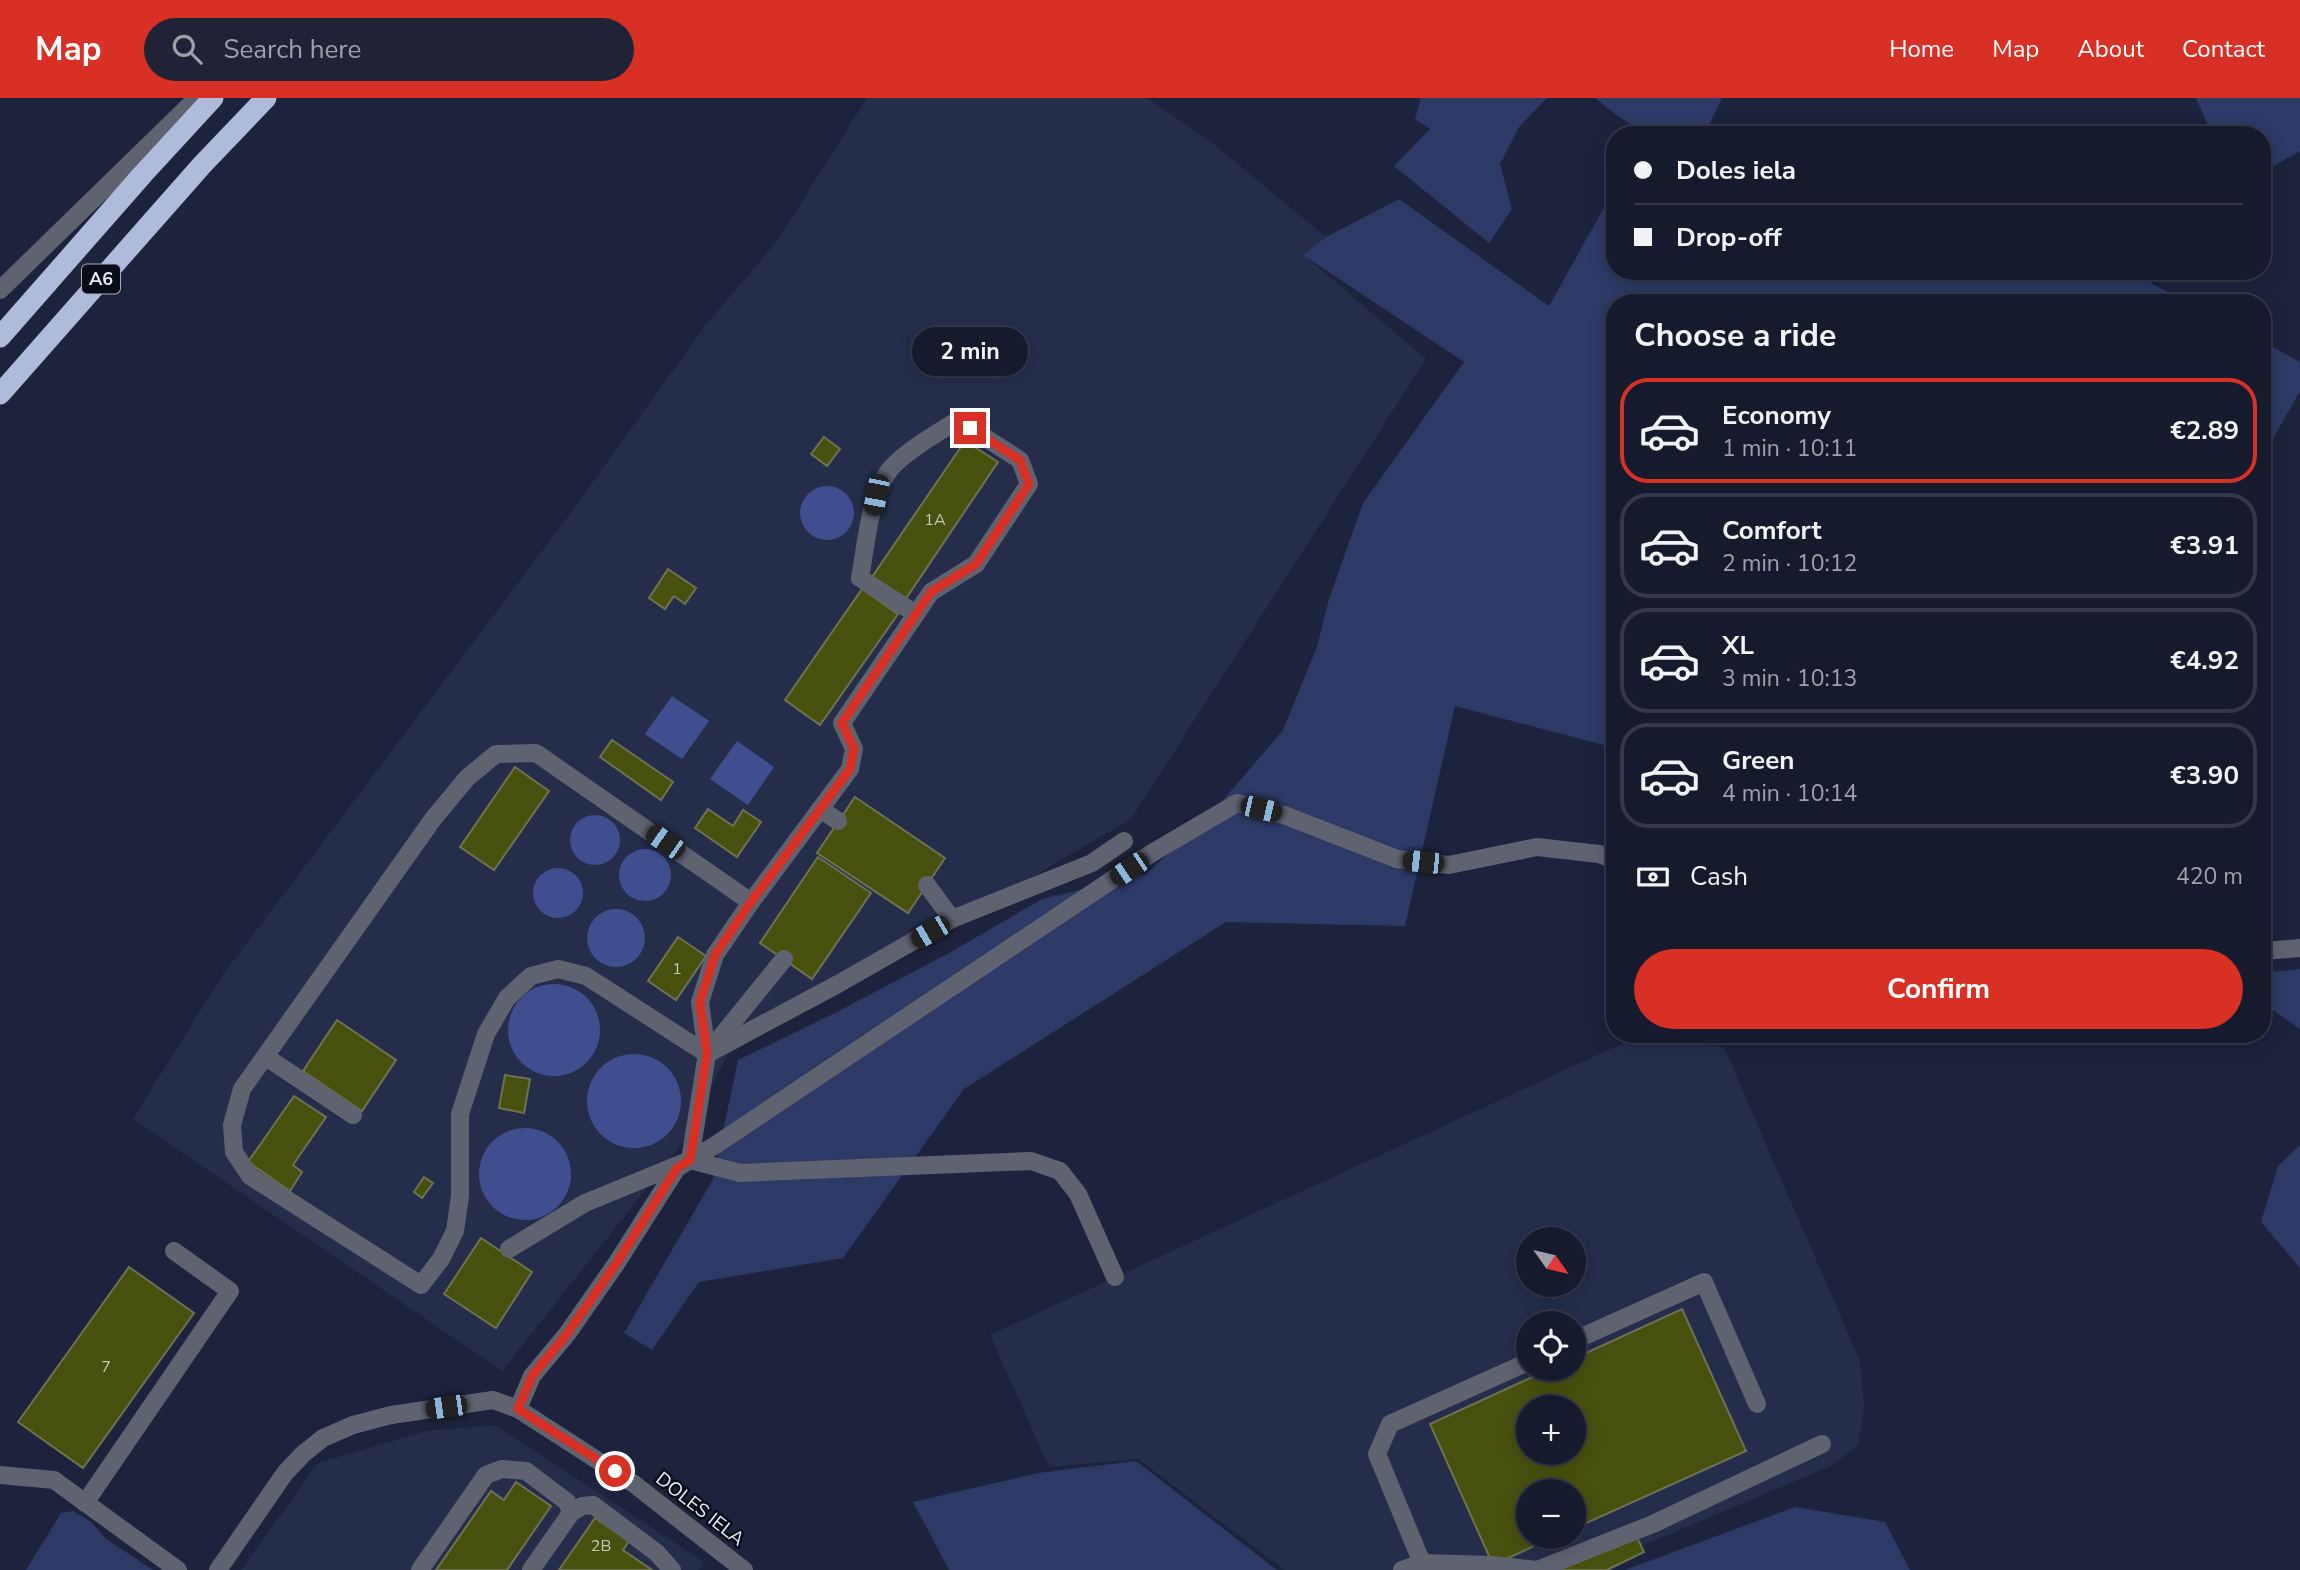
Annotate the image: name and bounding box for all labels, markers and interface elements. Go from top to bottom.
search box [144,18,634,81]
text: Map [35,27,102,72]
icon: search [168,30,206,68]
text: Search here [224,32,361,67]
text: Home [1889,33,1954,65]
text: Map [1992,33,2039,65]
text: About [2077,33,2144,65]
text: Contact [2182,33,2265,65]
text: Doles iela [1676,153,1796,188]
text: Drop-off [1676,220,1782,255]
road number: A6 [82,264,120,294]
text: Choose a ride [1634,314,1836,357]
callout: 2 min [912,327,1028,376]
text: 2 min [940,336,1000,367]
text: Economy [1722,398,1831,433]
icon: car [1638,399,1701,462]
route end [954,412,986,444]
text: €2.89 [2170,413,2239,448]
text: 1 min · 10:11 [1722,433,1857,464]
car [862,472,891,518]
house number: 1A [924,509,946,531]
text: Comfort [1722,513,1822,548]
icon: car [1638,514,1701,577]
text: €3.91 [2170,528,2239,563]
text: 2 min · 10:12 [1722,548,1857,579]
text: XL [1722,628,1754,663]
icon: car [1638,629,1701,692]
text: €4.92 [2170,643,2239,678]
text: 3 min · 10:13 [1722,663,1857,694]
text: Green [1722,743,1795,778]
icon: car [1638,744,1701,807]
text: €3.90 [2170,758,2239,793]
text: 4 min · 10:14 [1722,778,1857,809]
car [1239,794,1284,824]
car [642,821,689,863]
car [1106,849,1153,889]
car [1402,849,1445,875]
icon: cash [1634,858,1672,896]
text: Cash [1690,859,1748,894]
text: 420 m [2176,861,2243,892]
car [907,912,954,952]
button: Confirm [1634,949,2243,1029]
house number: 1 [672,958,682,980]
north arrow [1516,1227,1586,1297]
map controls [1516,1227,1586,1549]
button: locate [1516,1311,1586,1381]
house number: 7 [101,1356,111,1378]
car [424,1394,469,1420]
button: + [1516,1395,1586,1465]
route start [599,1455,631,1487]
street label: DOLES IELA [650,1466,750,1552]
button: − [1516,1479,1586,1549]
house number: 2B [591,1535,611,1557]

